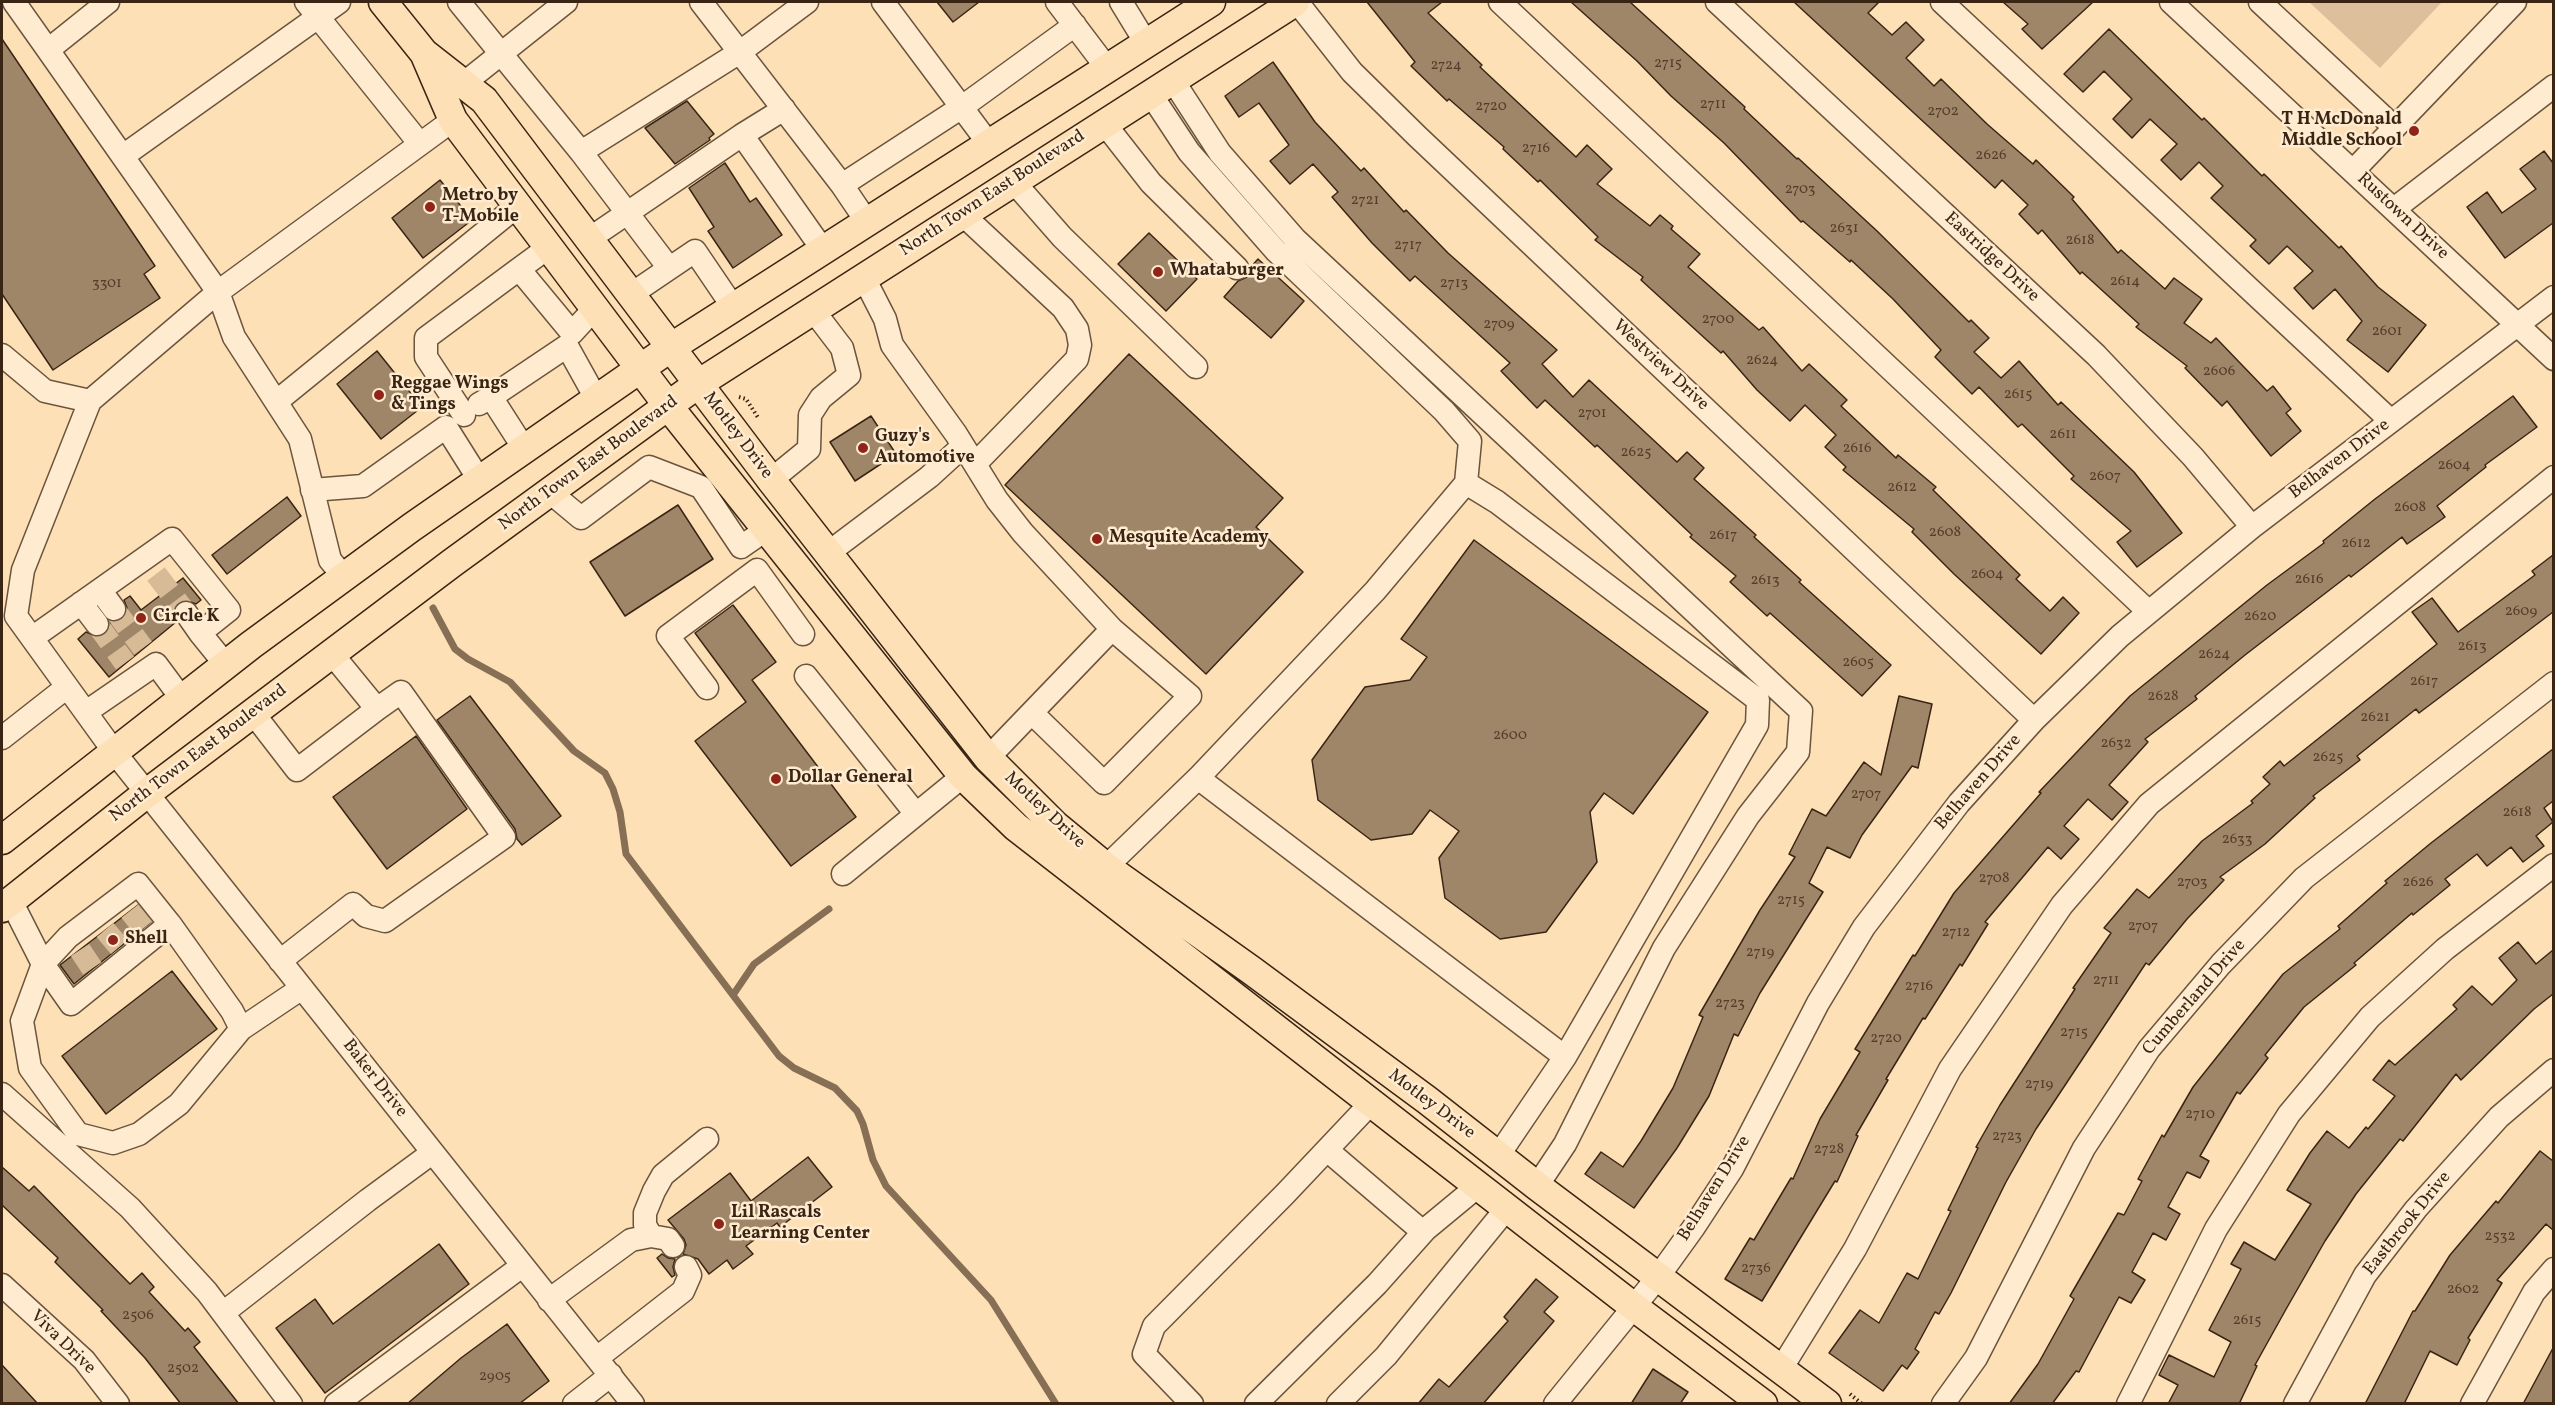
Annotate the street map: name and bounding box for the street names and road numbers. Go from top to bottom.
street label: North Town East Boulevard [896,126,1090,262]
street label: Rustown Drive [2352,169,2452,265]
street label: Eastridge Drive [1939,208,2043,308]
street label: Westview Drive [1607,316,1713,416]
street label: Motley Drive [697,388,777,484]
street label: North Town East Boulevard [495,392,683,536]
street label: Belhaven Drive [2285,415,2395,505]
street label: North Town East Boulevard [106,680,292,828]
street label: Belhaven Drive [1931,730,2027,836]
street label: Motley Drive [999,768,1089,854]
street label: Cumberland Drive [2139,936,2251,1060]
street label: Baker Drive [337,1036,411,1122]
street label: Motley Drive [1383,1065,1479,1145]
street label: Belhaven Drive [1674,1132,1756,1246]
street label: Eastbrook Drive [2359,1168,2457,1280]
street label: Viva Drive [25,1306,99,1380]

